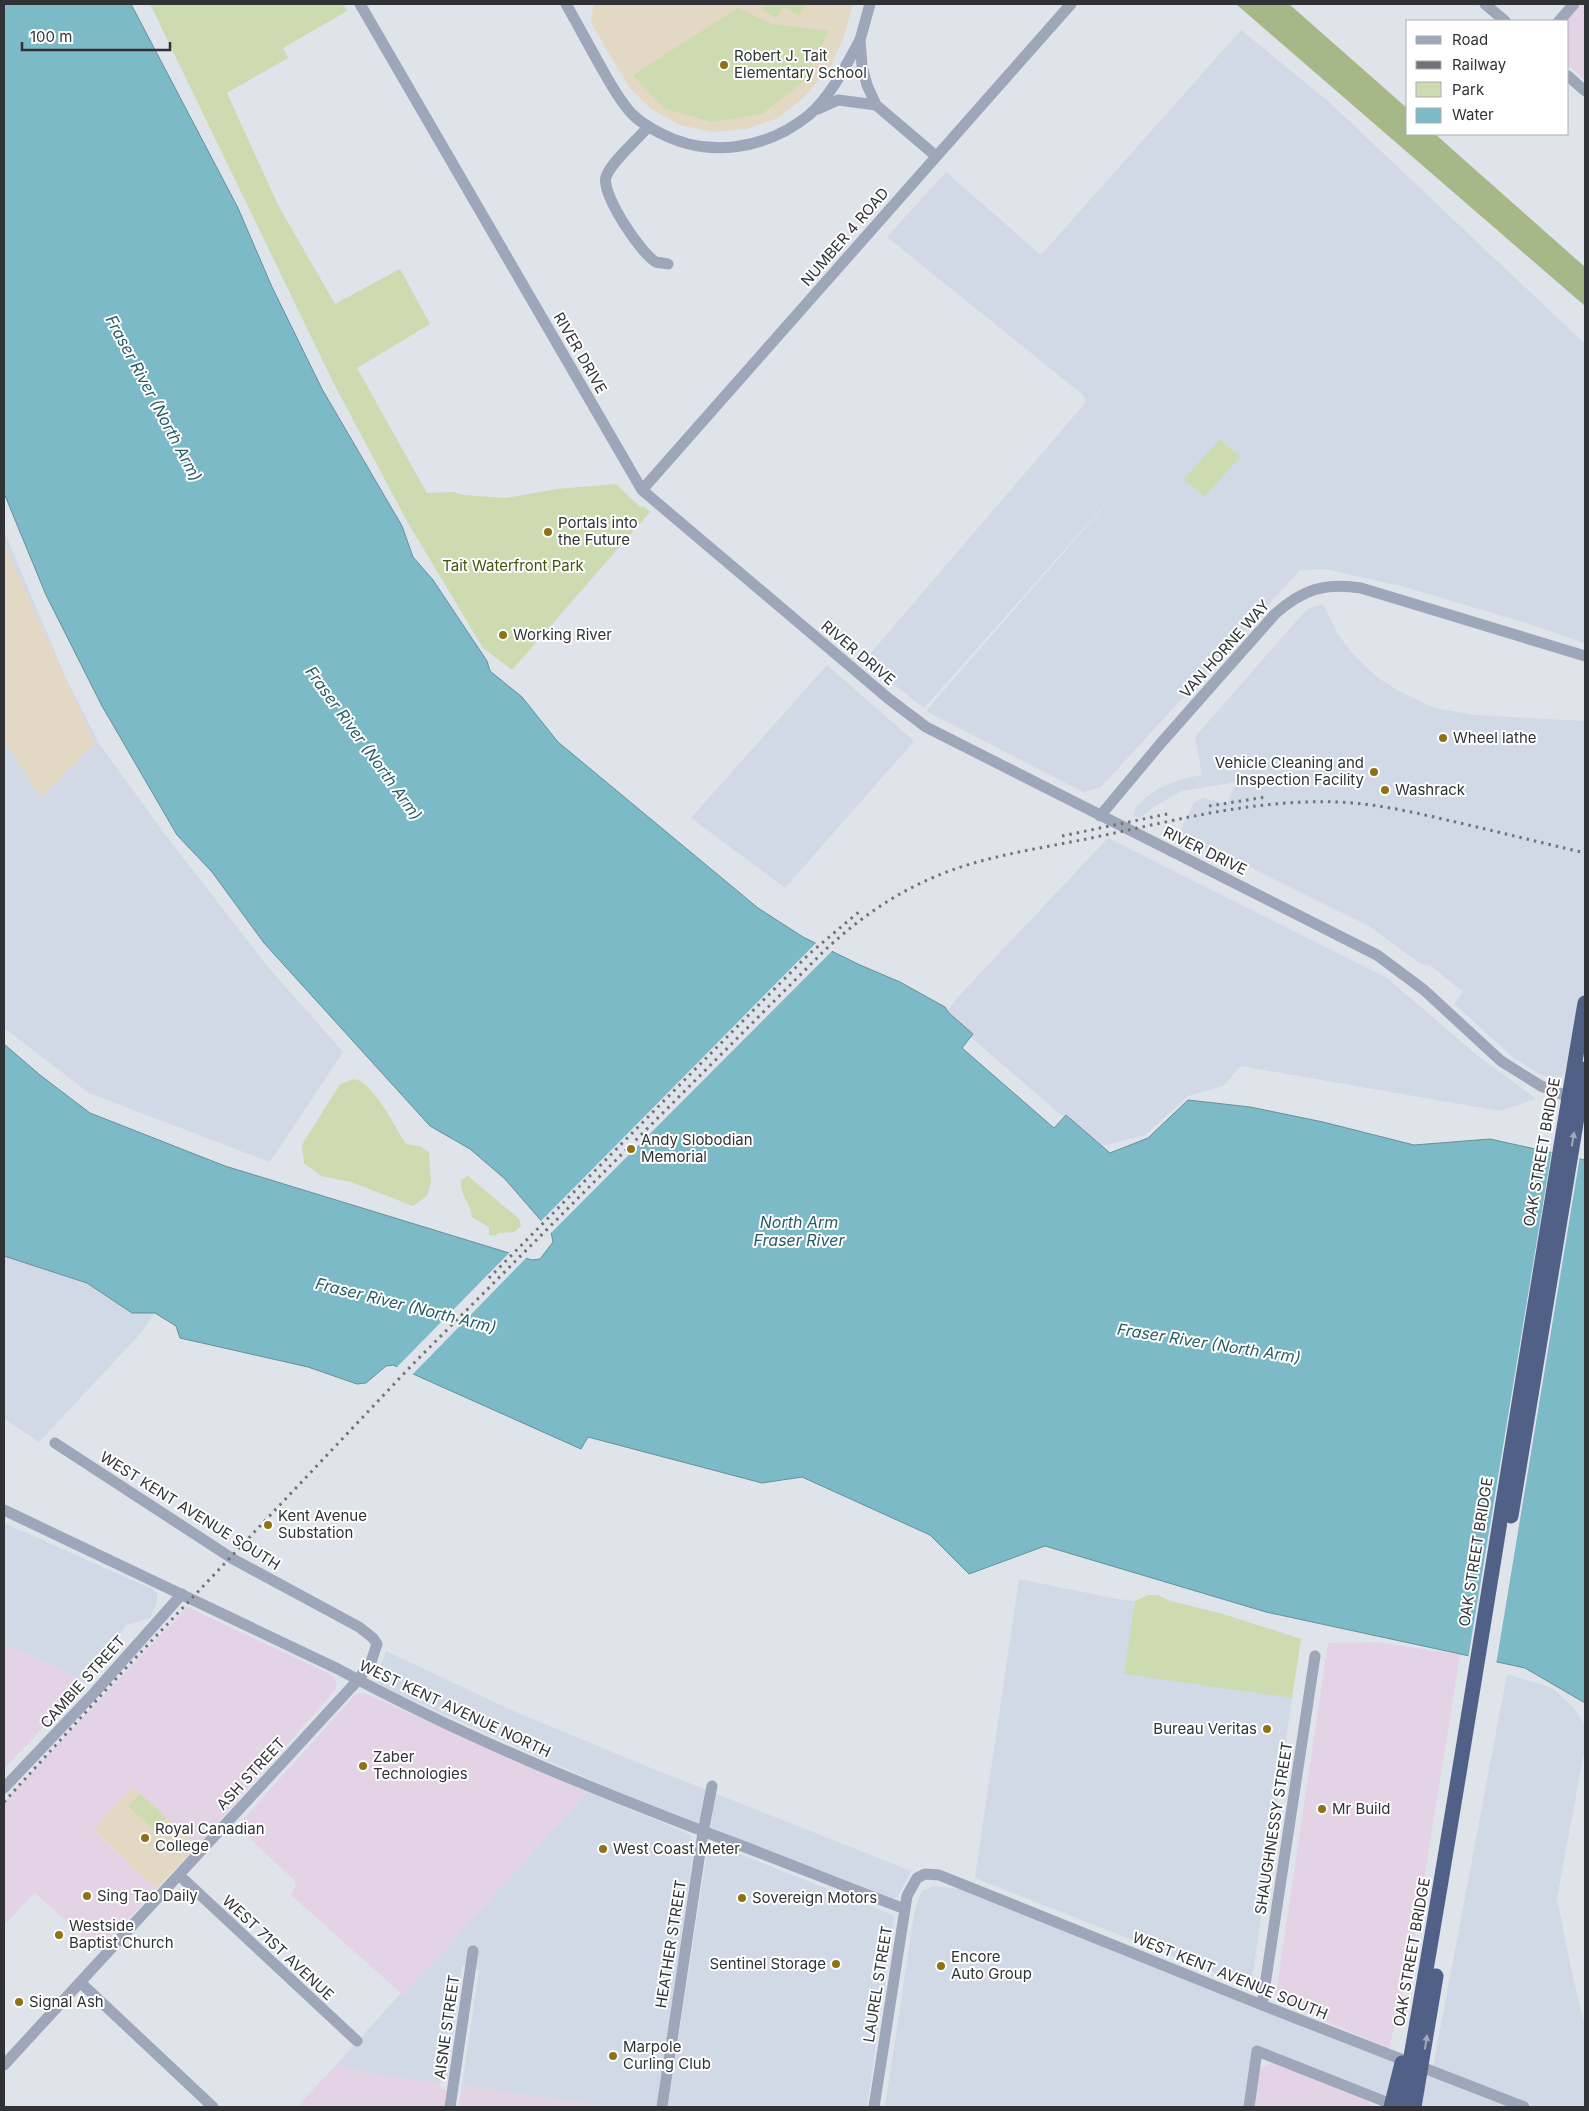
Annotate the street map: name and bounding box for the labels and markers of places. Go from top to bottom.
place label: Robert J. Tait Elementary School [734,46,867,82]
marker: Robert J. Tait Elementary School [718,59,730,71]
place label: Portals into the Future [558,513,638,549]
marker: Portals into the Future [542,526,554,538]
place label: Working River [513,625,612,644]
marker: Working River [497,629,509,641]
place label: Wheel lathe [1453,728,1537,747]
marker: Wheel lathe [1437,732,1449,744]
place label: Vehicle Cleaning and Inspection Facility [1215,753,1365,789]
marker: Vehicle Cleaning and Inspection Facility [1368,766,1380,778]
place label: Washrack [1395,780,1466,799]
marker: Washrack [1379,784,1391,796]
place label: Andy Slobodian Memorial [641,1130,753,1166]
marker: Andy Slobodian Memorial [625,1143,637,1155]
place label: Kent Avenue Substation [278,1506,367,1542]
marker: Kent Avenue Substation [262,1519,274,1531]
place label: Bureau Veritas [1153,1719,1257,1738]
marker: Bureau Veritas [1261,1723,1273,1735]
place label: Zaber Technologies [373,1747,468,1783]
marker: Zaber Technologies [357,1760,369,1772]
place label: Mr Build [1332,1799,1391,1818]
marker: Mr Build [1316,1803,1328,1815]
place label: Royal Canadian College [155,1819,265,1855]
marker: Royal Canadian College [139,1832,151,1844]
place label: West Coast Meter [613,1839,740,1858]
marker: West Coast Meter [597,1843,609,1855]
place label: Sing Tao Daily [97,1886,198,1905]
place label: Sovereign Motors [752,1888,877,1907]
marker: Sing Tao Daily [81,1890,93,1902]
marker: Sovereign Motors [736,1892,748,1904]
place label: Westside Baptist Church [69,1916,174,1952]
marker: Westside Baptist Church [53,1929,65,1941]
place label: Encore Auto Group [951,1947,1032,1983]
place label: Sentinel Storage [709,1954,826,1973]
marker: Sentinel Storage [830,1958,842,1970]
marker: Encore Auto Group [935,1960,947,1972]
place label: Signal Ash [29,1992,104,2011]
marker: Signal Ash [13,1996,25,2008]
place label: Marpole Curling Club [623,2037,711,2073]
marker: Marpole Curling Club [607,2050,619,2062]

